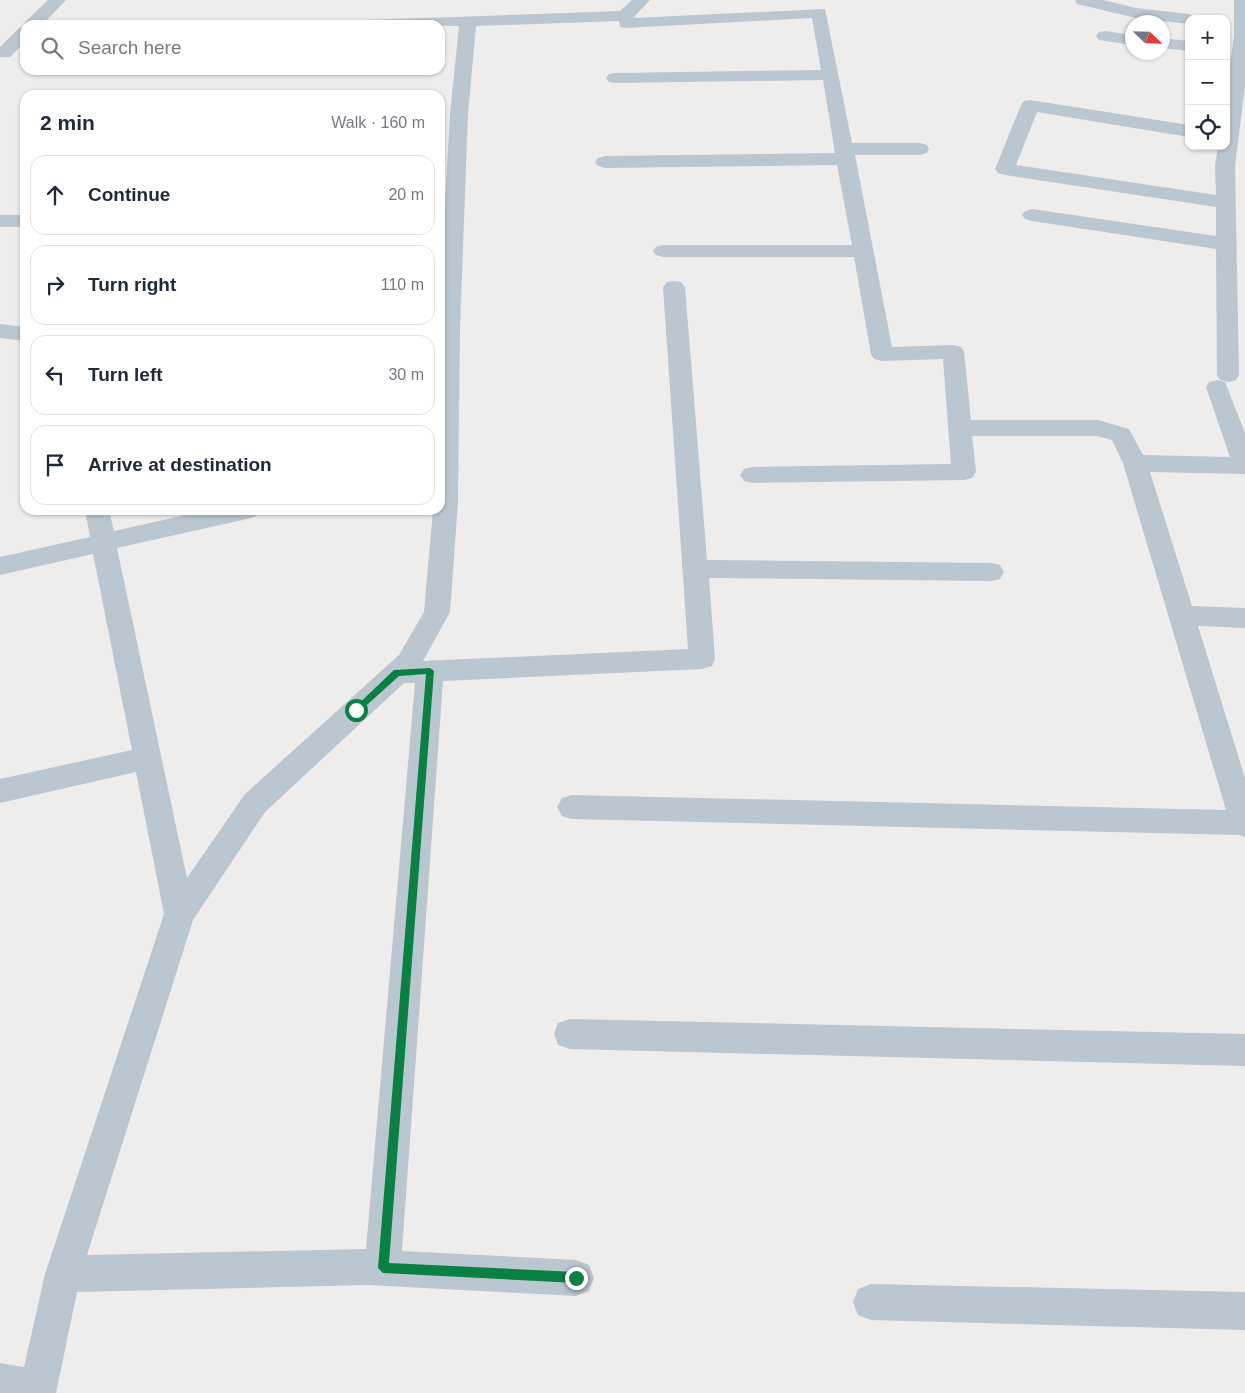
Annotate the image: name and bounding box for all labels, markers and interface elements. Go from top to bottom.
north arrow [1125,15,1170,60]
map controls [1185,15,1230,150]
button: + [1185,15,1230,60]
search box [20,20,445,75]
icon: search [38,34,66,62]
text: Search here [78,37,182,58]
button: − [1185,60,1230,105]
button: locate [1185,105,1230,150]
text: 2 min [40,111,95,134]
text: Walk · 160 m [331,114,425,131]
icon: ahead [41,181,69,209]
text: Continue [88,184,170,205]
text: 20 m [388,186,424,203]
icon: right [41,271,69,299]
text: Turn right [88,274,176,295]
text: 110 m [381,276,424,293]
icon: left [41,361,69,389]
text: Turn left [88,364,163,385]
text: 30 m [388,366,424,383]
icon: arrive [41,451,69,479]
text: Arrive at destination [88,454,272,475]
route start [345,699,368,722]
route end [565,1267,588,1290]

